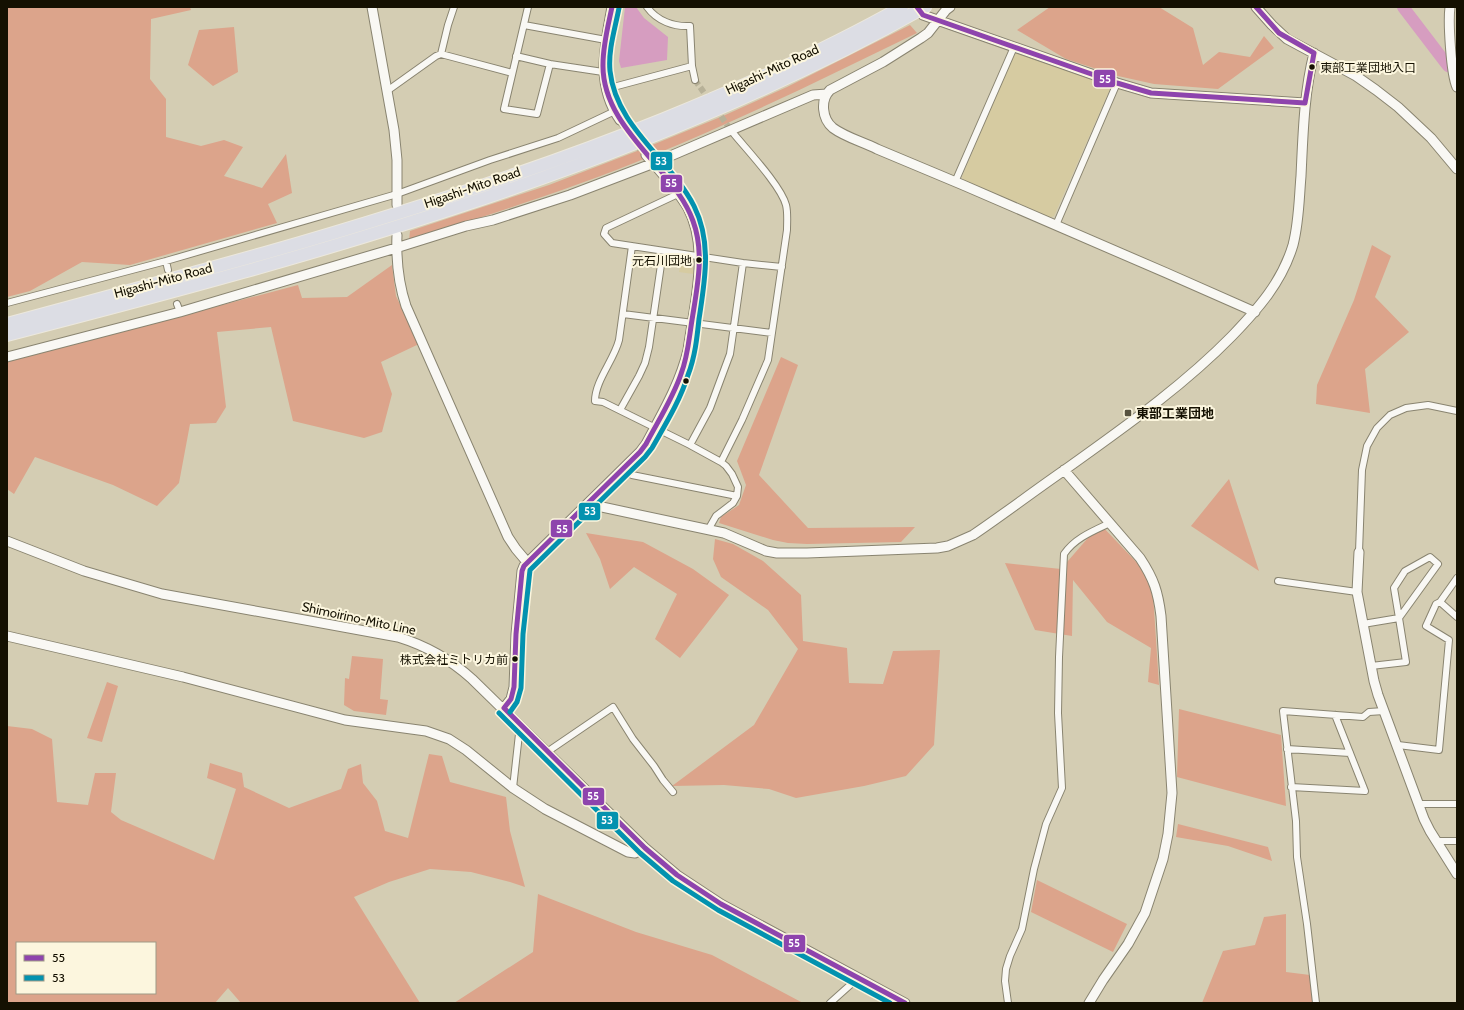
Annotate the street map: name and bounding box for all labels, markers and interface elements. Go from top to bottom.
street label: Higashi-Mito Road [723,40,821,98]
place label: 東部工業団地入口 [1320,60,1416,75]
marker: 東部工業団地入口 [1307,62,1317,72]
line badge: 55 [1093,69,1116,88]
text: 55 [1099,72,1111,86]
line badge: 53 [650,151,673,171]
text: 53 [655,154,667,168]
street label: Higashi-Mito Road [422,163,522,211]
line badge: 55 [660,174,683,193]
text: 55 [665,176,677,190]
place label: 元石川団地 [632,253,692,268]
marker: 元石川団地 [694,255,704,265]
street label: Higashi-Mito Road [112,259,214,301]
unlabelled marker [681,376,691,386]
place label: 東部工業団地 [1136,405,1214,421]
marker: 東部工業団地 [1123,408,1133,418]
line badge: 53 [578,502,601,521]
text: 53 [584,504,596,518]
line badge: 55 [550,519,573,538]
text: 55 [556,522,568,536]
street label: Shimoirino-Mito Line [301,598,418,638]
place label: 株式会社ミトリカ前 [400,652,508,667]
marker: 株式会社ミトリカ前 [510,654,520,664]
line badge: 55 [582,787,605,806]
text: 55 [587,789,599,803]
line badge: 53 [596,811,619,830]
text: 53 [601,813,613,827]
line badge: 55 [783,934,806,953]
text: 55 [788,936,800,950]
legend [16,942,156,994]
text: 55 [52,950,65,965]
text: 53 [52,970,65,985]

